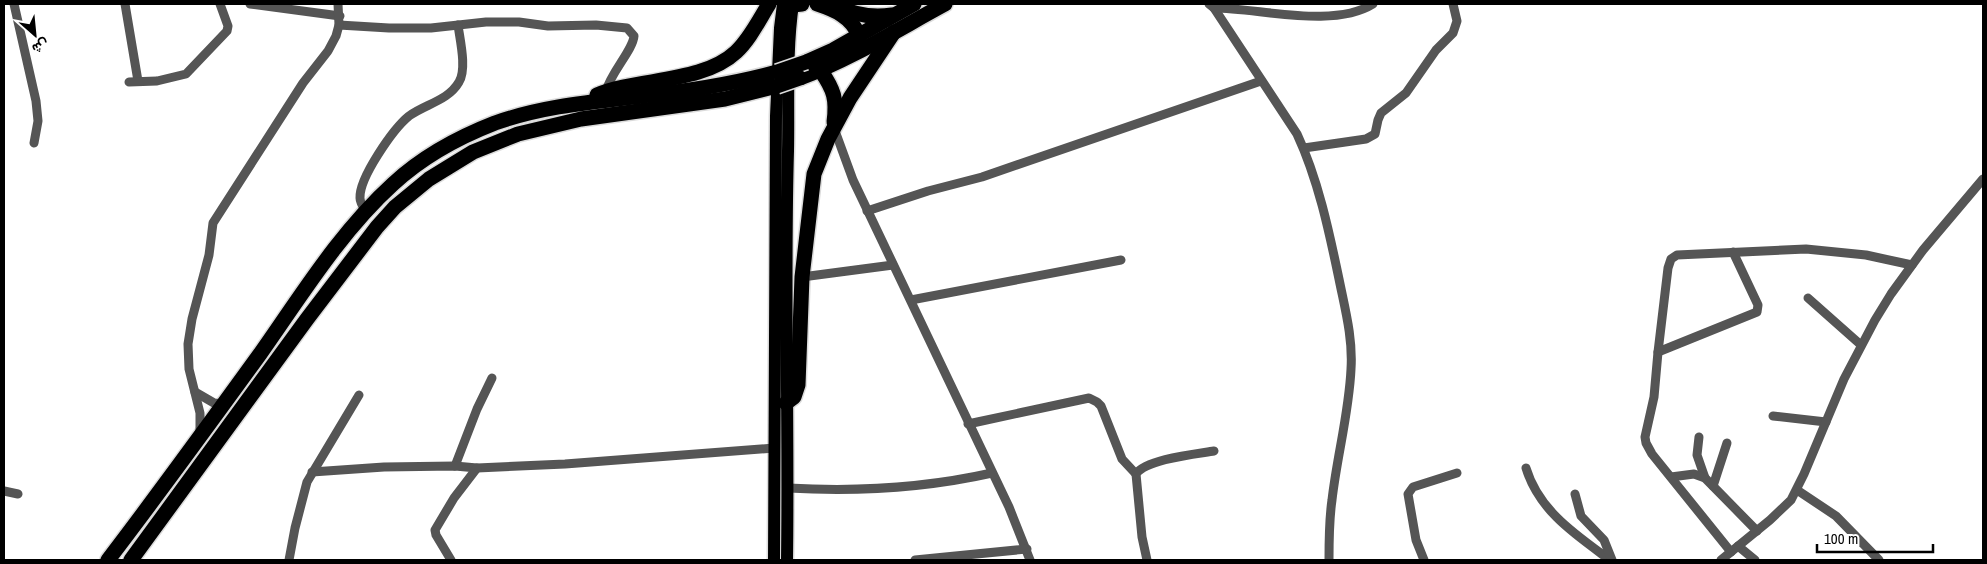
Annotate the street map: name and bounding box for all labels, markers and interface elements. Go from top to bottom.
north arrow [10,10,60,60]
text: ش [29,35,52,59]
scale bar [1817,522,1933,554]
text: 100 m [1824,528,1858,549]

